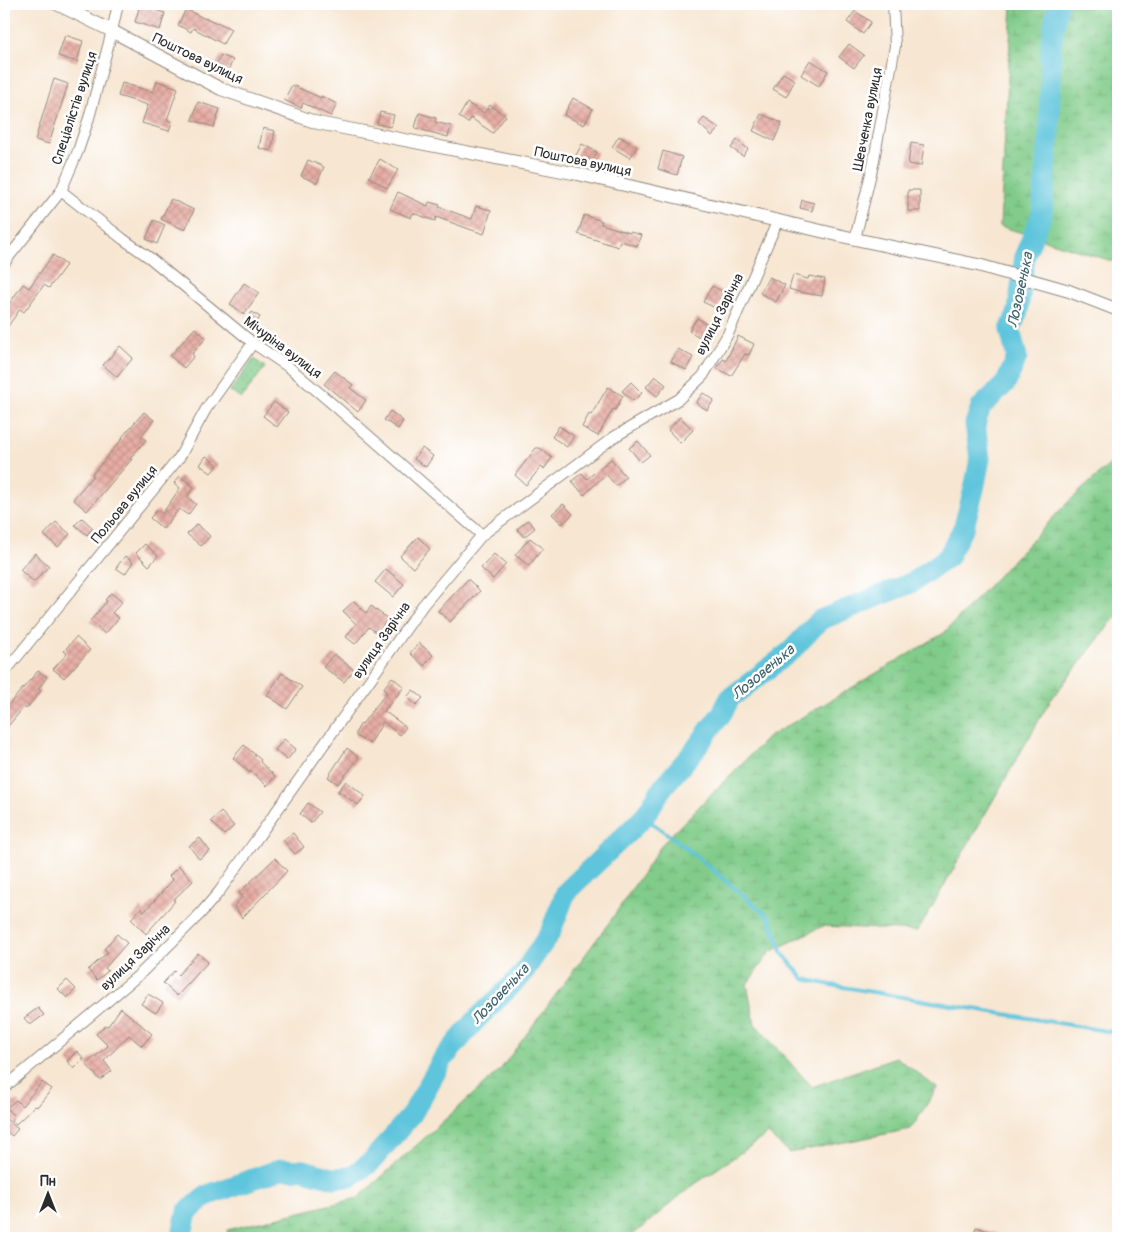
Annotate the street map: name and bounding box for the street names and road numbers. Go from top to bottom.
street label: Поштова вулиця [150,29,246,88]
street label: Спеціалістів вулиця [48,49,101,167]
street label: Шевченка вулиця [849,66,886,172]
street label: Поштова вулиця [533,143,633,180]
street label: вулиця Зарічна [692,271,747,358]
street label: Мічуріна вулиця [240,313,325,382]
street label: Польова вулиця [88,462,161,547]
street label: вулиця Зарічна [349,599,414,682]
street label: вулиця Зарічна [97,921,174,994]

